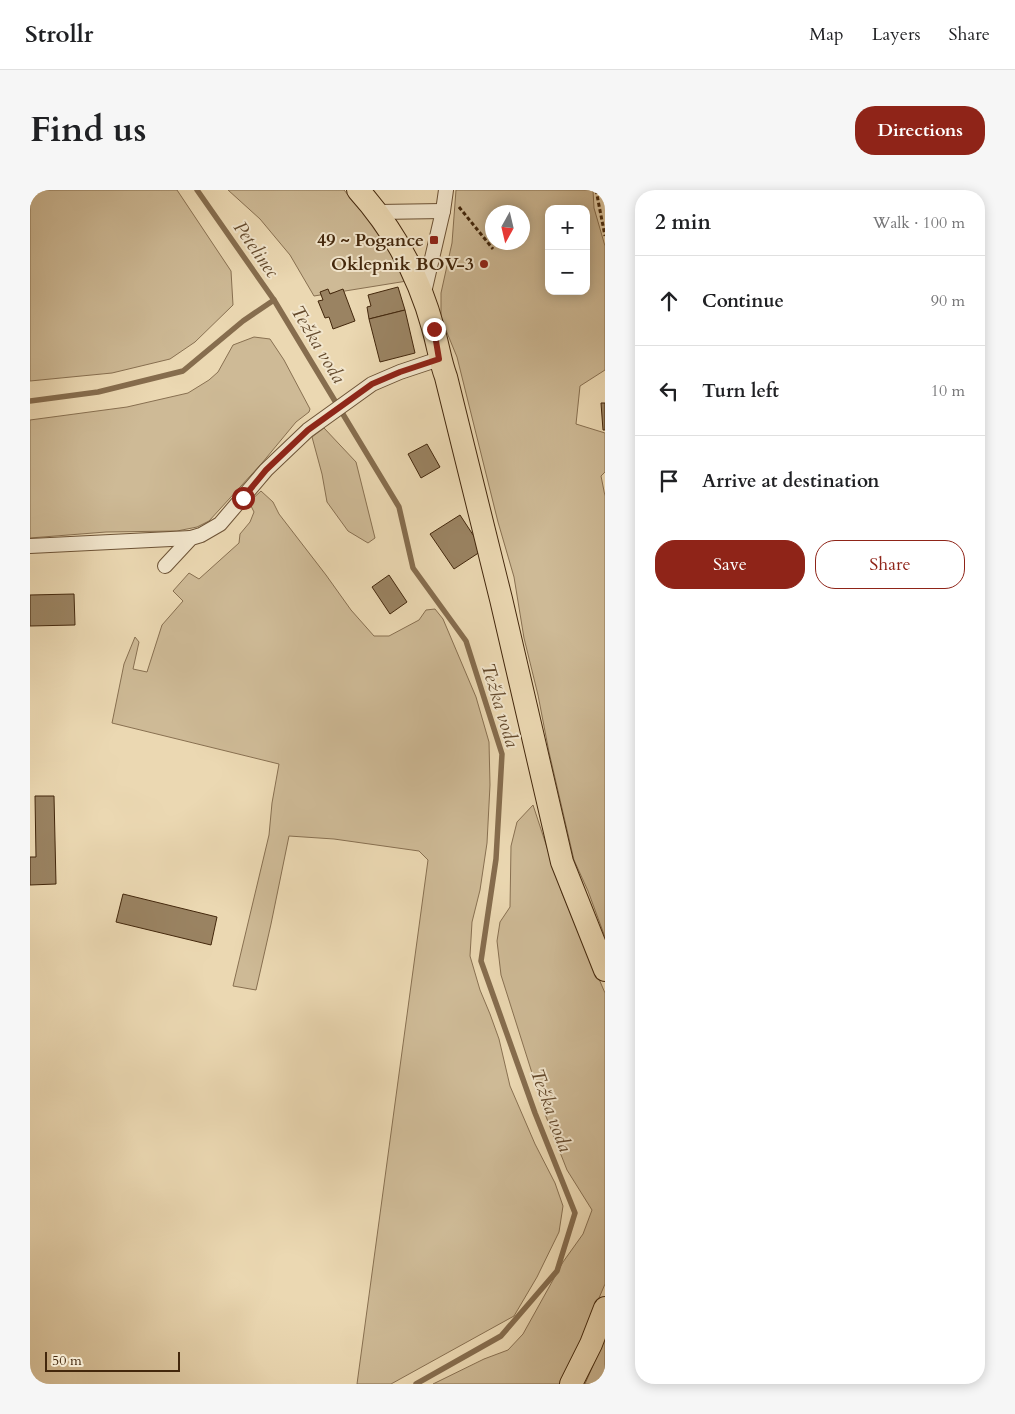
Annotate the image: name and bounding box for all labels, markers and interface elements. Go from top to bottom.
text: Strollr [25,18,93,51]
text: Map [809,22,844,47]
text: Layers [872,22,921,47]
text: Share [949,22,990,47]
text: Find us [30,106,146,154]
button: Directions [855,106,985,155]
north arrow [485,205,530,250]
map controls [545,205,590,295]
button: + [545,205,590,250]
text: 2 min [655,208,711,237]
text: Walk · 100 m [873,212,965,234]
water label: Petelinec [227,216,285,284]
place label: 49 ~ Pogance [317,228,424,253]
marker: 49 ~ Pogance [428,234,440,246]
button: − [545,250,590,295]
place label: Oklepnik BOV-3 [331,252,474,277]
marker: Oklepnik BOV-3 [478,258,490,270]
icon: ahead [655,287,683,315]
text: Continue [702,288,784,314]
text: 90 m [931,290,965,312]
water label: Težka voda [285,301,352,389]
route end [423,318,446,341]
icon: left [655,377,683,405]
text: Turn left [702,378,779,404]
text: 10 m [931,380,965,402]
icon: arrive [655,467,683,495]
text: Arrive at destination [702,468,879,494]
route start [232,487,255,510]
button: Save [655,540,805,589]
button: Share [815,540,965,589]
water label: Težka voda [475,660,525,751]
water label: Težka voda [524,1065,578,1156]
scale bar [45,1349,180,1372]
text: 50 m [52,1351,82,1370]

